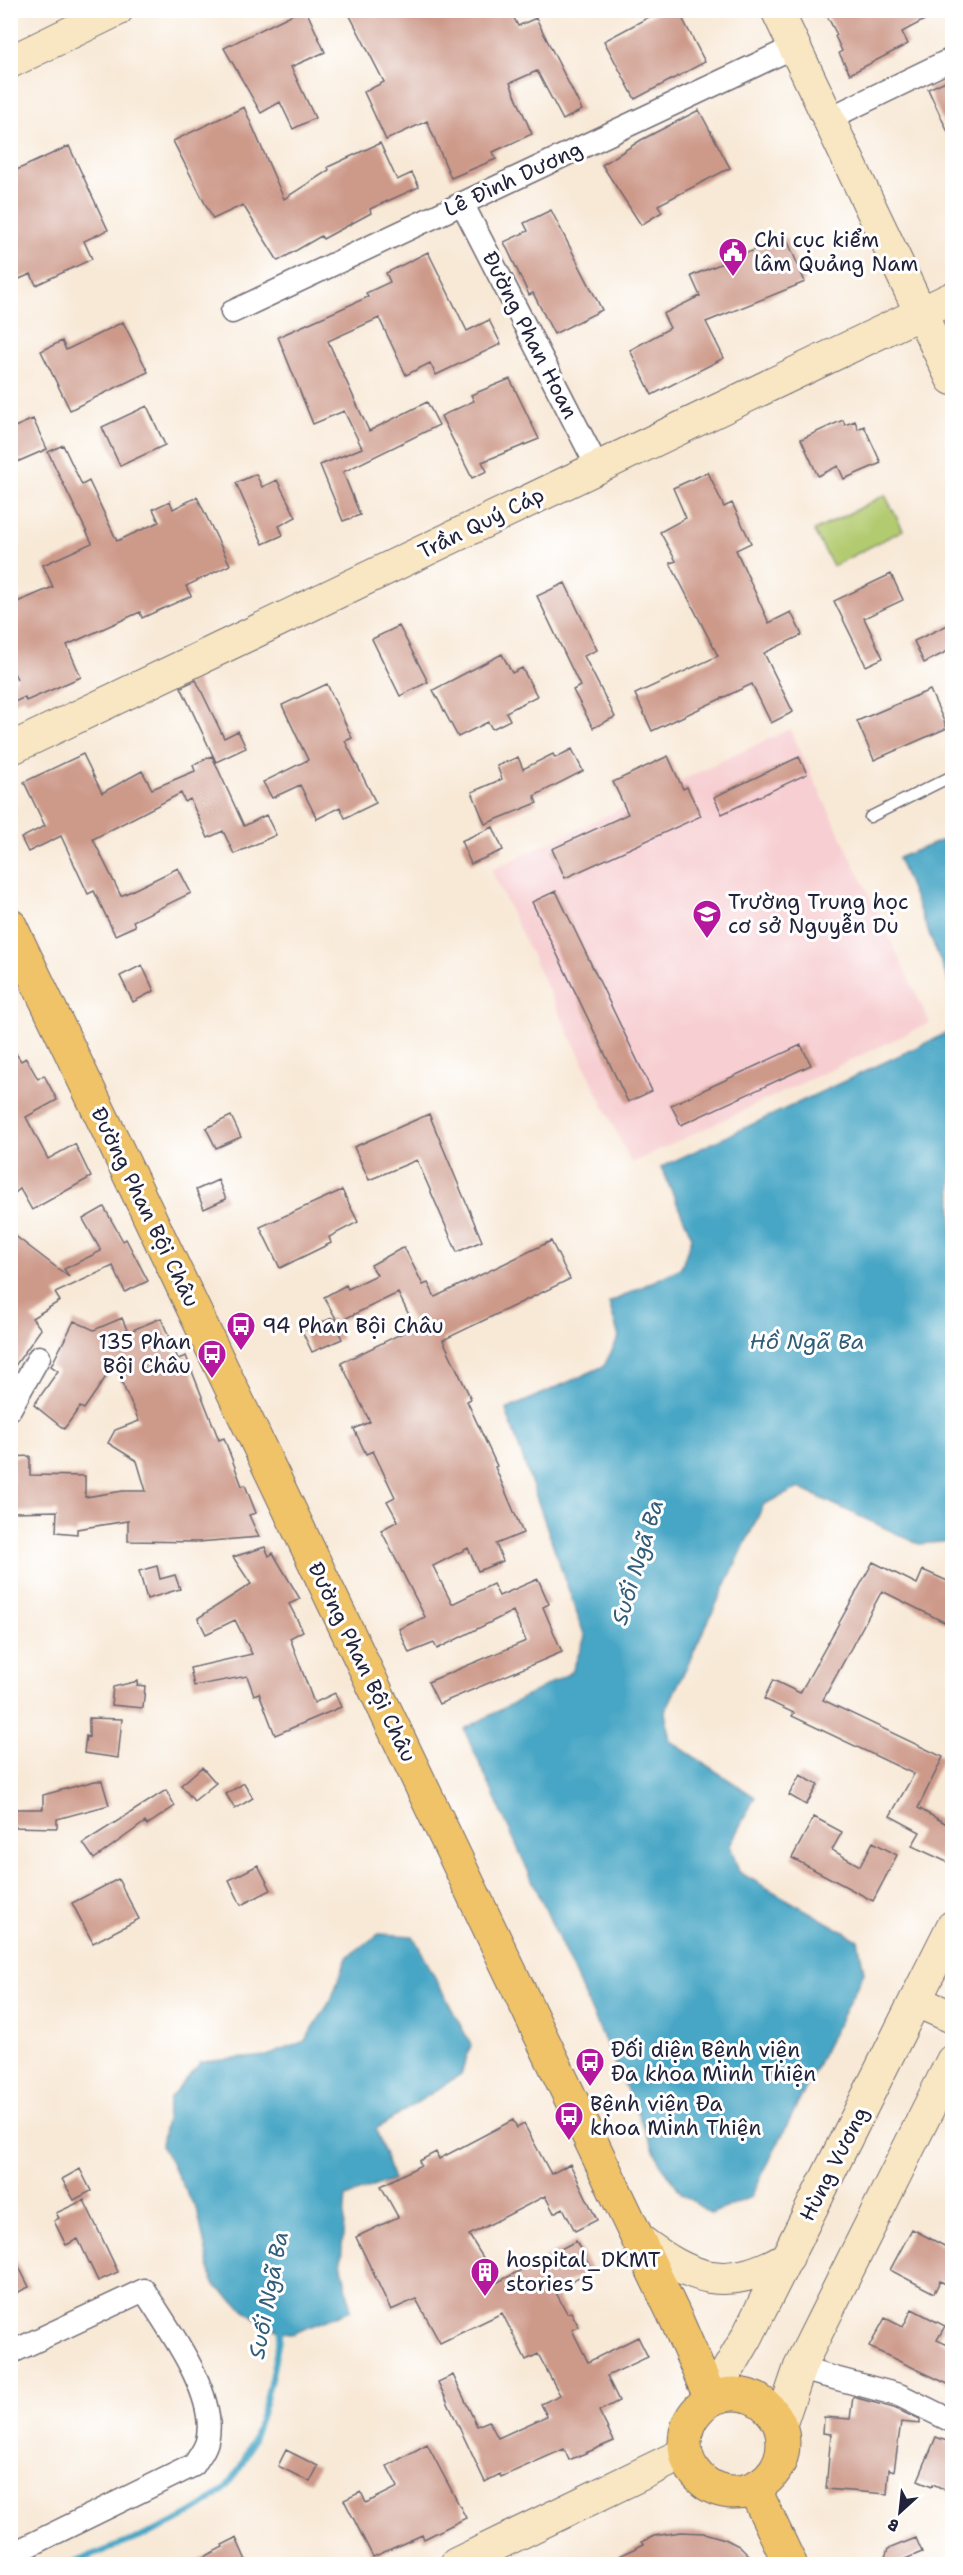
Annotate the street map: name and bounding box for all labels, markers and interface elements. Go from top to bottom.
street label: Lê Đình Dương [439,135,587,223]
place label: Chi cục kiểm lâm Quảng Nam [754,226,918,278]
public building icon: Chi cục kiểm lâm Quảng Nam [717,236,749,278]
street label: Đường Phan Hoan [476,246,584,424]
street label: Trần Quý Cáp [413,480,549,566]
place label: Trường Trung học cơ sở Nguyễn Du [728,888,908,940]
school or university icon: Trường Trung học cơ sở Nguyễn Du [691,898,723,940]
street label: Đường Phan Bội Châu [84,1102,206,1312]
bus stop icon: 94 Phan Bội Châu [225,1310,257,1352]
place label: 94 Phan Bội Châu [262,1312,444,1340]
water label: Hồ Ngã Ba [750,1327,864,1356]
place label: 135 Phan Bội Châu [99,1328,191,1380]
bus stop icon: 135 Phan Bội Châu [196,1338,228,1380]
water label: Suối Ngã Ba [605,1496,670,1628]
street label: Đường Phan Bội Châu [301,1557,423,1767]
place label: Đối diện Bệnh viện Đa khoa Minh Thiện [611,2036,816,2088]
bus stop icon: Đối diện Bệnh viện Đa khoa Minh Thiện [574,2046,606,2088]
place label: Bệnh viện Đa khoa Minh Thiện [590,2090,761,2142]
bus stop icon: Bệnh viện Đa khoa Minh Thiện [553,2100,585,2142]
street label: Hùng Vương [793,2102,875,2226]
water label: Suối Ngã Ba [242,2229,295,2361]
place label: hospital_DKMT stories 5 [506,2246,661,2298]
building icon: hospital_DKMT stories 5 [469,2256,501,2298]
north arrow [870,2482,930,2542]
text: B [884,2513,903,2537]

